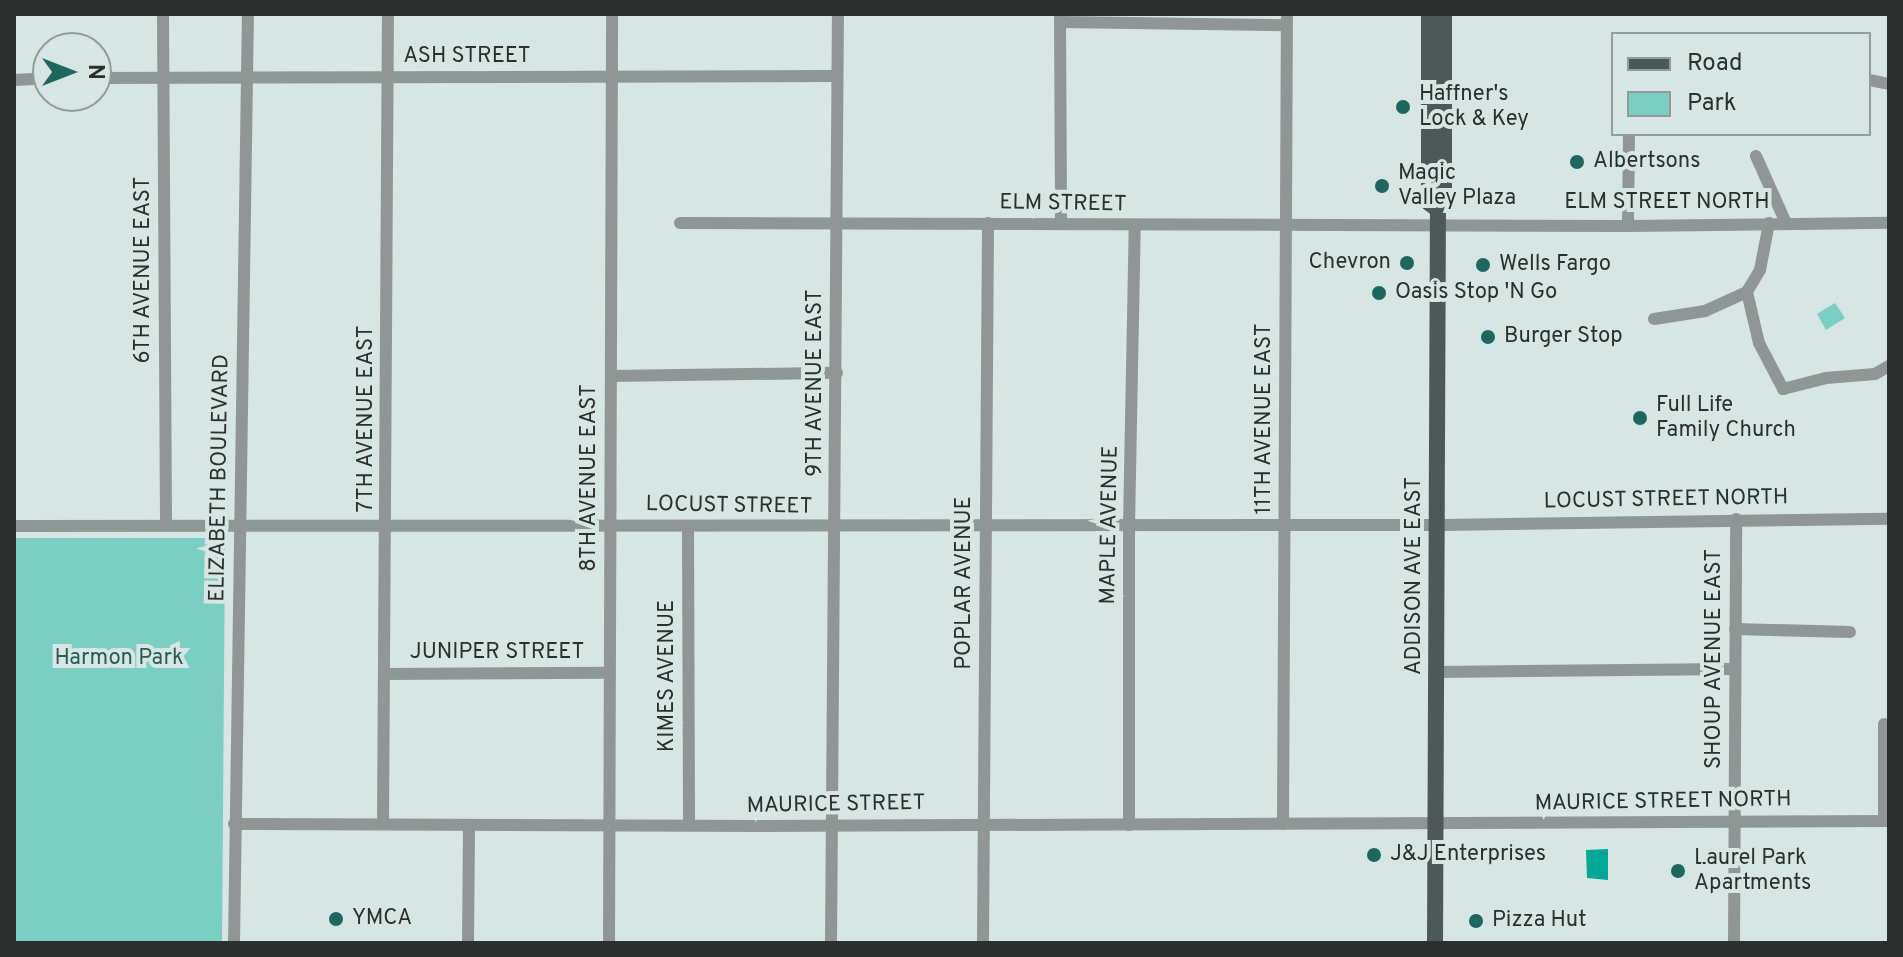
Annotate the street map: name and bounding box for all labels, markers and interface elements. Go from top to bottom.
north arrow [32,32,112,112]
legend [1611,32,1871,136]
street label: ASH STREET [403,44,531,70]
text: Road [1687,49,1743,79]
text: N [81,64,108,80]
place label: Haffner's Lock & Key [1419,81,1529,132]
text: Park [1687,89,1737,119]
marker: Haffner's Lock & Key [1394,98,1412,116]
place label: Albertsons [1593,149,1700,175]
marker: Albertsons [1568,153,1586,171]
place label: Magic Valley Plaza [1398,160,1516,212]
street label: 6TH AVENUE EAST [131,176,157,364]
marker: Magic Valley Plaza [1373,177,1391,195]
street label: ELM STREET [999,190,1127,218]
street label: ELM STREET NORTH [1564,190,1770,216]
place label: Chevron [1309,250,1391,276]
place label: Wells Fargo [1499,252,1611,278]
marker: Chevron [1398,254,1416,272]
marker: Wells Fargo [1474,256,1492,274]
place label: Oasis Stop 'N Go [1395,280,1557,306]
marker: Oasis Stop 'N Go [1370,284,1388,302]
street label: 9TH AVENUE EAST [803,289,829,477]
street label: 11TH AVENUE EAST [1252,323,1278,515]
place label: Burger Stop [1504,324,1623,350]
street label: 7TH AVENUE EAST [354,325,380,513]
marker: Burger Stop [1479,328,1497,346]
street label: ELIZABETH BOULEVARD [205,354,235,602]
street label: 8TH AVENUE EAST [577,384,603,572]
place label: Full Life Family Church [1656,392,1796,444]
marker: Full Life Family Church [1631,409,1649,427]
street label: MAPLE AVENUE [1095,445,1125,605]
street label: ADDISON AVE EAST [1402,477,1428,675]
street label: LOCUST STREET NORTH [1542,485,1790,515]
street label: LOCUST STREET [645,491,813,521]
street label: POPLAR AVENUE [952,496,978,670]
street label: SHOUP AVENUE EAST [1702,548,1728,770]
street label: KIMES AVENUE [655,599,681,753]
street label: JUNIPER STREET [410,640,584,666]
park label: Harmon Park [54,646,184,672]
street label: MAURICE STREET NORTH [1534,787,1792,817]
street label: MAURICE STREET [746,790,926,820]
place label: J&J Enterprises [1390,842,1546,868]
place label: Laurel Park Apartments [1694,845,1811,896]
marker: J&J Enterprises [1365,846,1383,864]
marker: Laurel Park Apartments [1669,862,1687,880]
place label: YMCA [352,906,412,932]
place label: Pizza Hut [1492,908,1587,934]
marker: YMCA [327,910,345,928]
marker: Pizza Hut [1467,912,1485,930]

